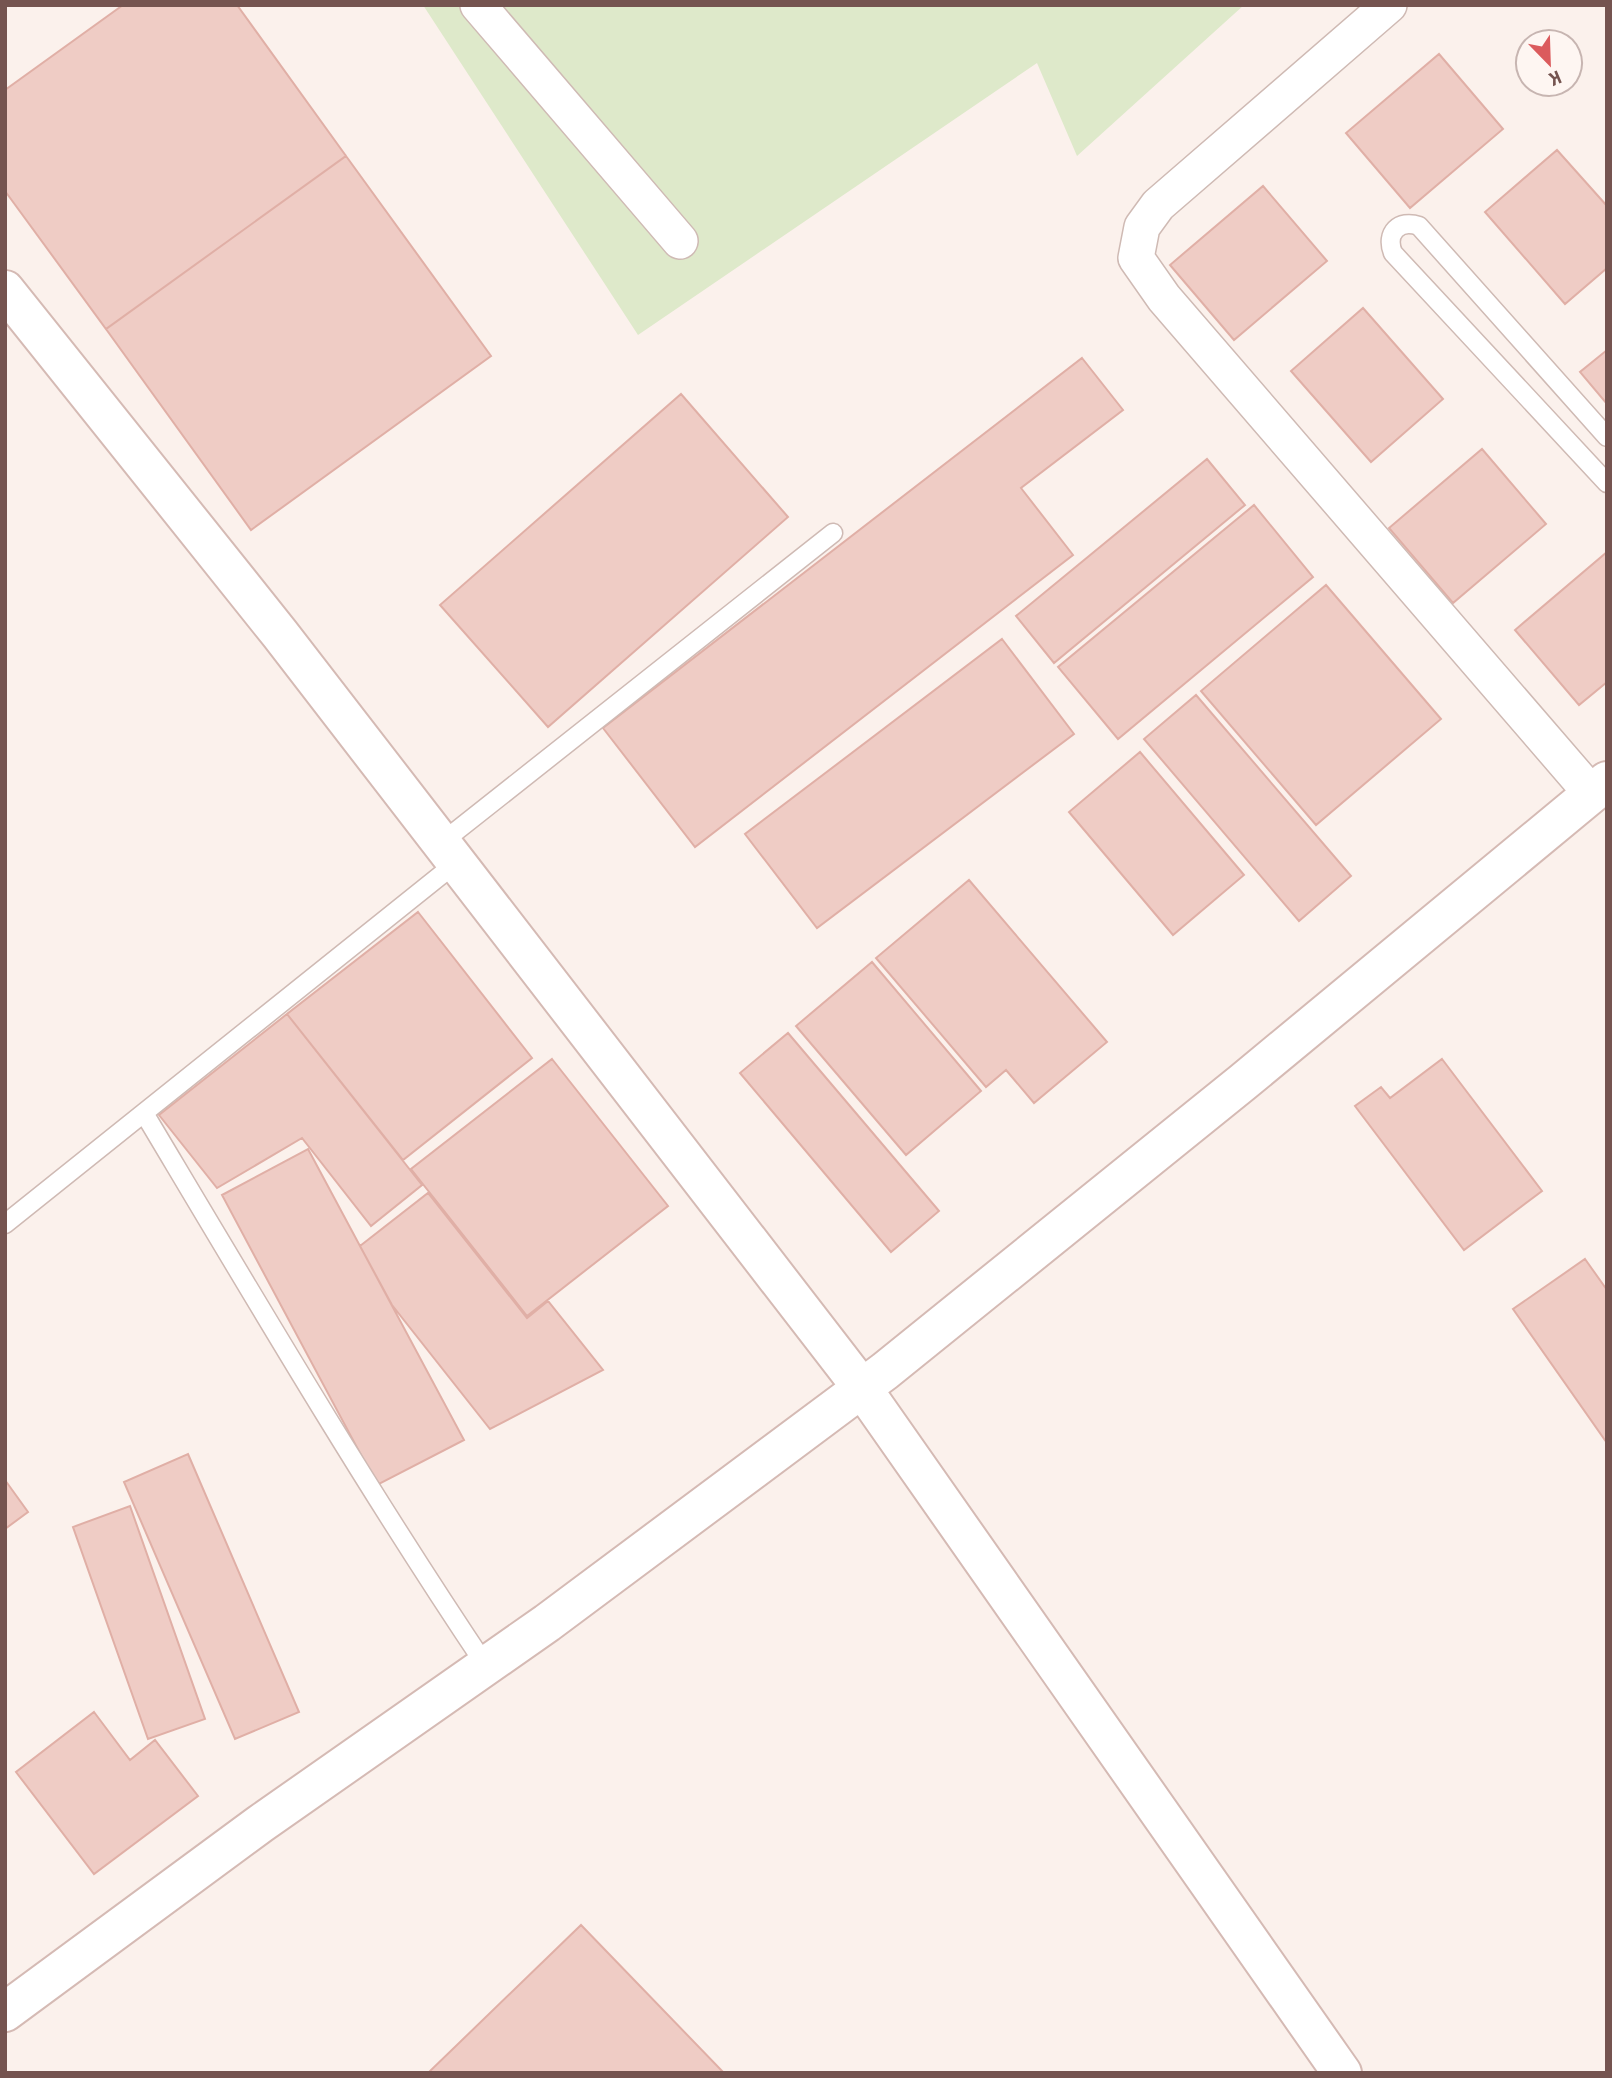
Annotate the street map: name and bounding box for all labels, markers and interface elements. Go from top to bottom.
north arrow [1514,28,1584,98]
text: K [1545,64,1567,95]

